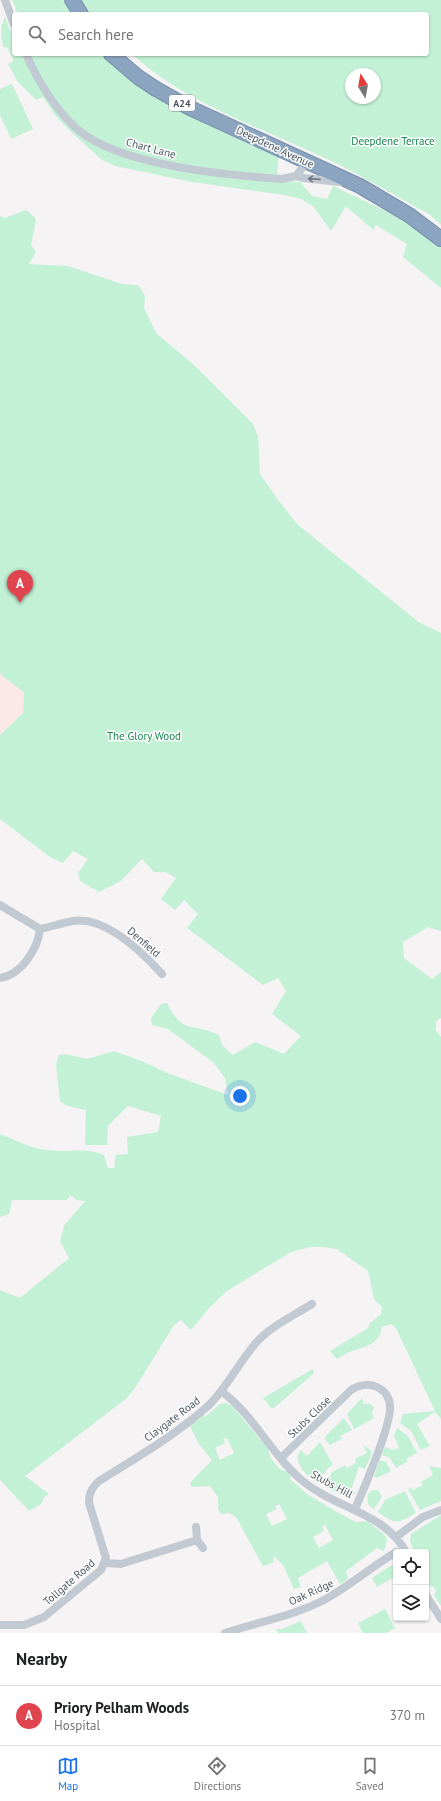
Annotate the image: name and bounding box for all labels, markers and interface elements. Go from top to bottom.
search box [12,12,429,56]
icon: search [26,23,48,45]
text: Search here [58,25,134,44]
north arrow [345,68,381,104]
road number: A24 [169,95,195,111]
street label: Deepdene Avenue [234,123,317,171]
park label: Deepdene Terrace [351,134,435,148]
street label: Chart Lane [125,135,178,161]
one-way arrow [308,175,321,182]
pin: A [7,570,33,603]
park label: The Glory Wood [107,729,181,743]
street label: Denfield [125,924,164,960]
your location [230,1086,250,1106]
street label: Claygate Road [141,1393,203,1445]
street label: Stubs Close [284,1393,334,1441]
street label: Stubs Hill [309,1467,356,1502]
map controls [393,1549,429,1621]
button: locate [393,1549,429,1585]
street label: Tollgate Road [40,1556,98,1608]
street label: Oak Ridge [286,1575,336,1608]
button: layers [393,1585,429,1621]
text: Nearby [16,1648,67,1670]
text: Priory Pelham Woods [54,1698,189,1717]
text: A [25,1707,33,1724]
text: 370 m [390,1707,425,1724]
text: Hospital [54,1717,100,1734]
tab: Map [57,1755,79,1793]
tab: Directions [194,1755,241,1793]
tab: Saved [356,1755,384,1793]

